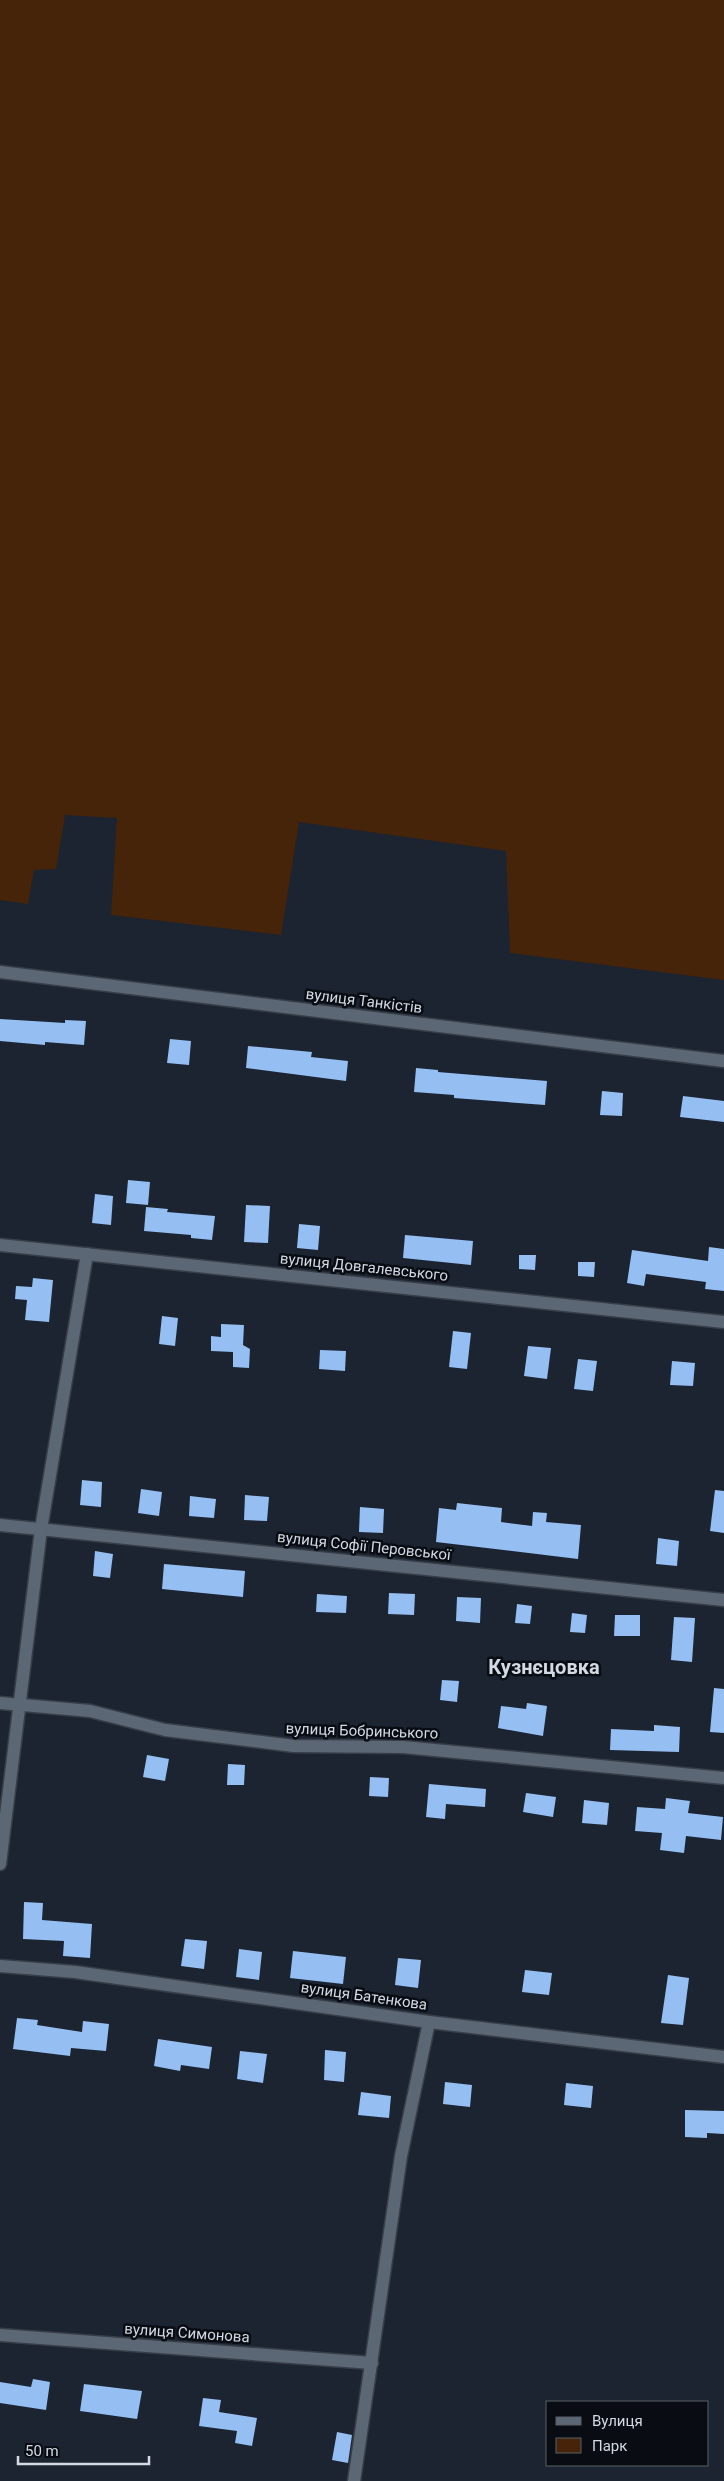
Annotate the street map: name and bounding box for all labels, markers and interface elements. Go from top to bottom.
street label: вулиця Танкістів [305,985,423,1017]
street label: вулиця Довгалевського [279,1249,449,1285]
street label: вулиця Софії Перовської [276,1528,453,1564]
district label: Кузнєцовка [488,1655,600,1679]
street label: вулиця Бобринського [285,1719,439,1743]
street label: вулиця Батенкова [300,1978,428,2014]
street label: вулиця Симонова [124,2320,250,2346]
legend [546,2401,709,2466]
text: Вулиця [592,2412,643,2430]
scale bar [18,2434,149,2466]
text: Парк [592,2437,627,2455]
text: 50 m [25,2442,59,2460]

